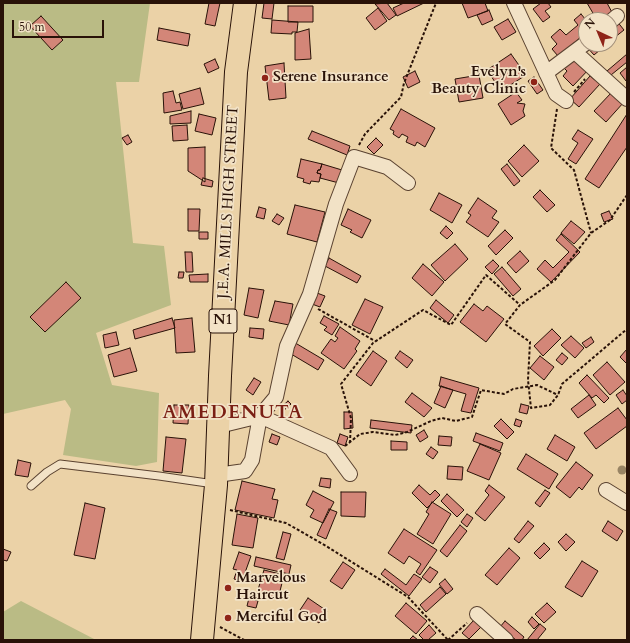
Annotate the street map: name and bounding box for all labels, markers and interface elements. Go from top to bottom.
scale bar [14,12,106,38]
north arrow [578,12,618,52]
text: N [581,15,599,32]
text: 50 m [19,19,45,35]
place label: Evelyn's Beauty Clinic [431,64,526,99]
place label: Serene Insurance [273,69,389,87]
marker: Serene Insurance [260,73,270,83]
marker: Evelyn's Beauty Clinic [529,77,539,87]
street label: J.E.A. MILLS HIGH STREET [215,105,243,299]
road number: N1 [209,309,237,333]
district label: AMEDENUTA [163,403,303,425]
place label: Marvelous Haircut [236,570,306,605]
marker: Marvelous Haircut [223,583,233,593]
place label: Merciful God [236,609,327,627]
marker: Merciful God [223,613,233,623]

